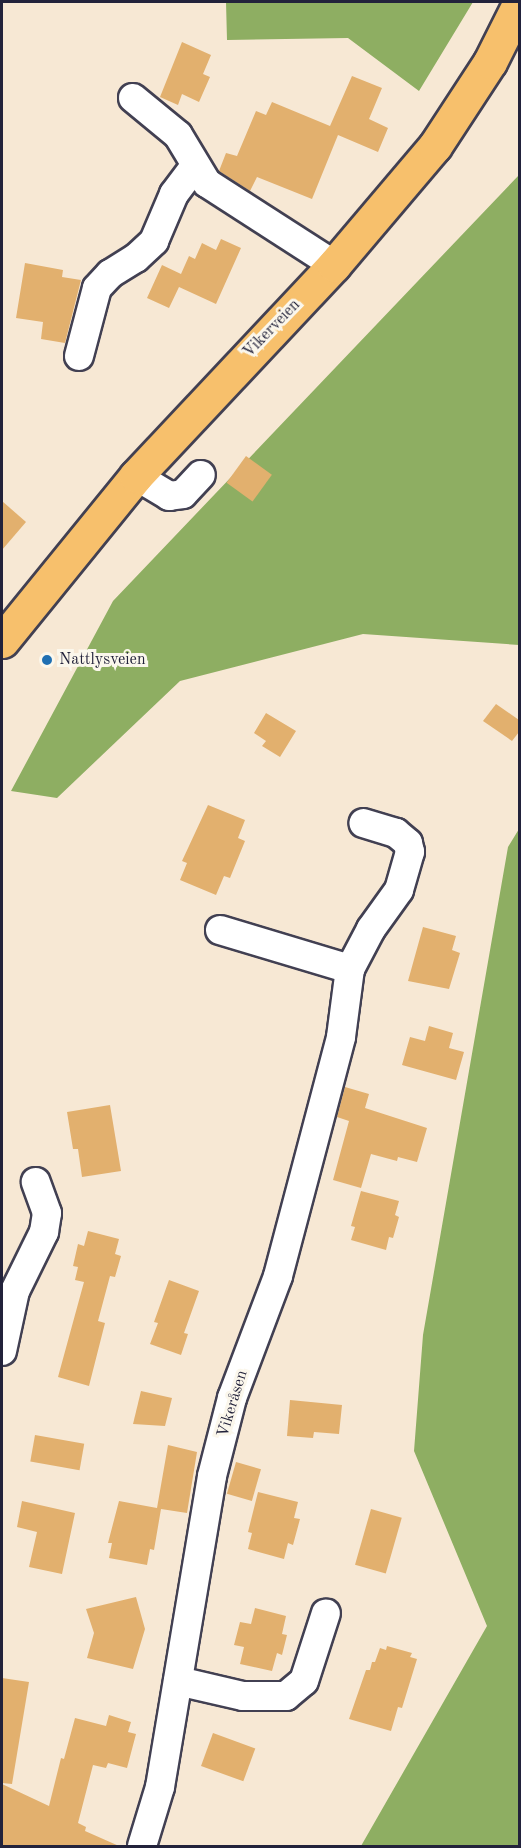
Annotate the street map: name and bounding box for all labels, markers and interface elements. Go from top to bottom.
street label: Vikerveien [240,296,304,362]
place label: Nattlysveien [59,650,146,670]
marker: Nattlysveien [40,653,54,667]
street label: Vikeråsen [214,1368,252,1440]

